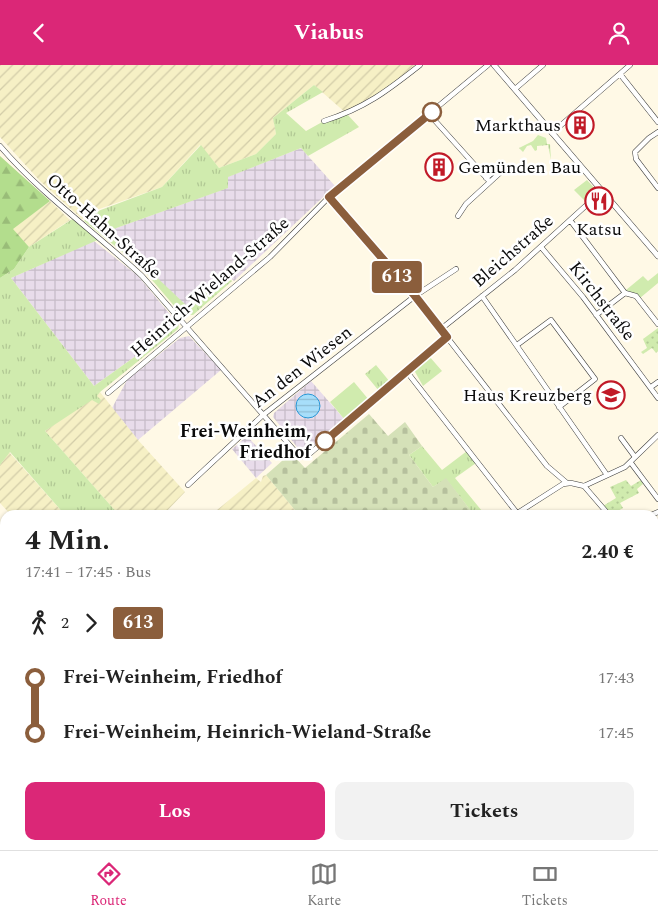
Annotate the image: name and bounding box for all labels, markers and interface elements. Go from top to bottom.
text: Viabus [294,16,364,49]
icon: back [25,19,53,47]
icon: person [605,19,633,47]
unlabelled marker [422,102,442,122]
building icon: Markthaus [565,110,595,140]
place label: Markthaus [475,112,561,139]
building icon: Gemünden Bau [424,152,454,182]
place label: Gemünden Bau [458,154,581,181]
street label: Otto-Hahn-Straße [40,167,168,285]
restaurant icon: Katsu [584,186,614,216]
street label: Bleichstraße [466,208,560,294]
street label: Heinrich-Wieland-Straße [125,210,295,364]
place label: Katsu [576,216,622,243]
street label: Kirchstraße [562,255,642,347]
line badge: 613 [368,261,426,293]
text: 613 [382,263,412,290]
street label: An den Wiesen [246,319,358,415]
school or university icon: Haus Kreuzberg [596,380,626,410]
place label: Haus Kreuzberg [463,382,592,409]
place label: Frei-Weinheim, Friedhof [180,418,312,466]
marker: Frei-Weinheim, Friedhof [315,431,335,451]
text: 4 Min. [25,519,110,562]
text: 2.40 € [582,538,634,567]
text: 17:41 – 17:45 · Bus [25,560,151,584]
icon: walk [25,609,53,637]
icon: forward [77,609,105,637]
text: 613 [123,609,153,636]
text: 2 [61,611,69,635]
text: Frei-Weinheim, Friedhof [63,663,282,692]
text: 17:43 [598,666,634,690]
text: Frei-Weinheim, Heinrich-Wieland-Straße [63,718,431,747]
text: 17:45 [598,721,634,745]
button: Los [25,782,325,840]
button: Tickets [335,782,634,840]
tab: Route [90,860,127,911]
tab: Karte [307,860,341,911]
tab: Tickets [522,860,568,911]

